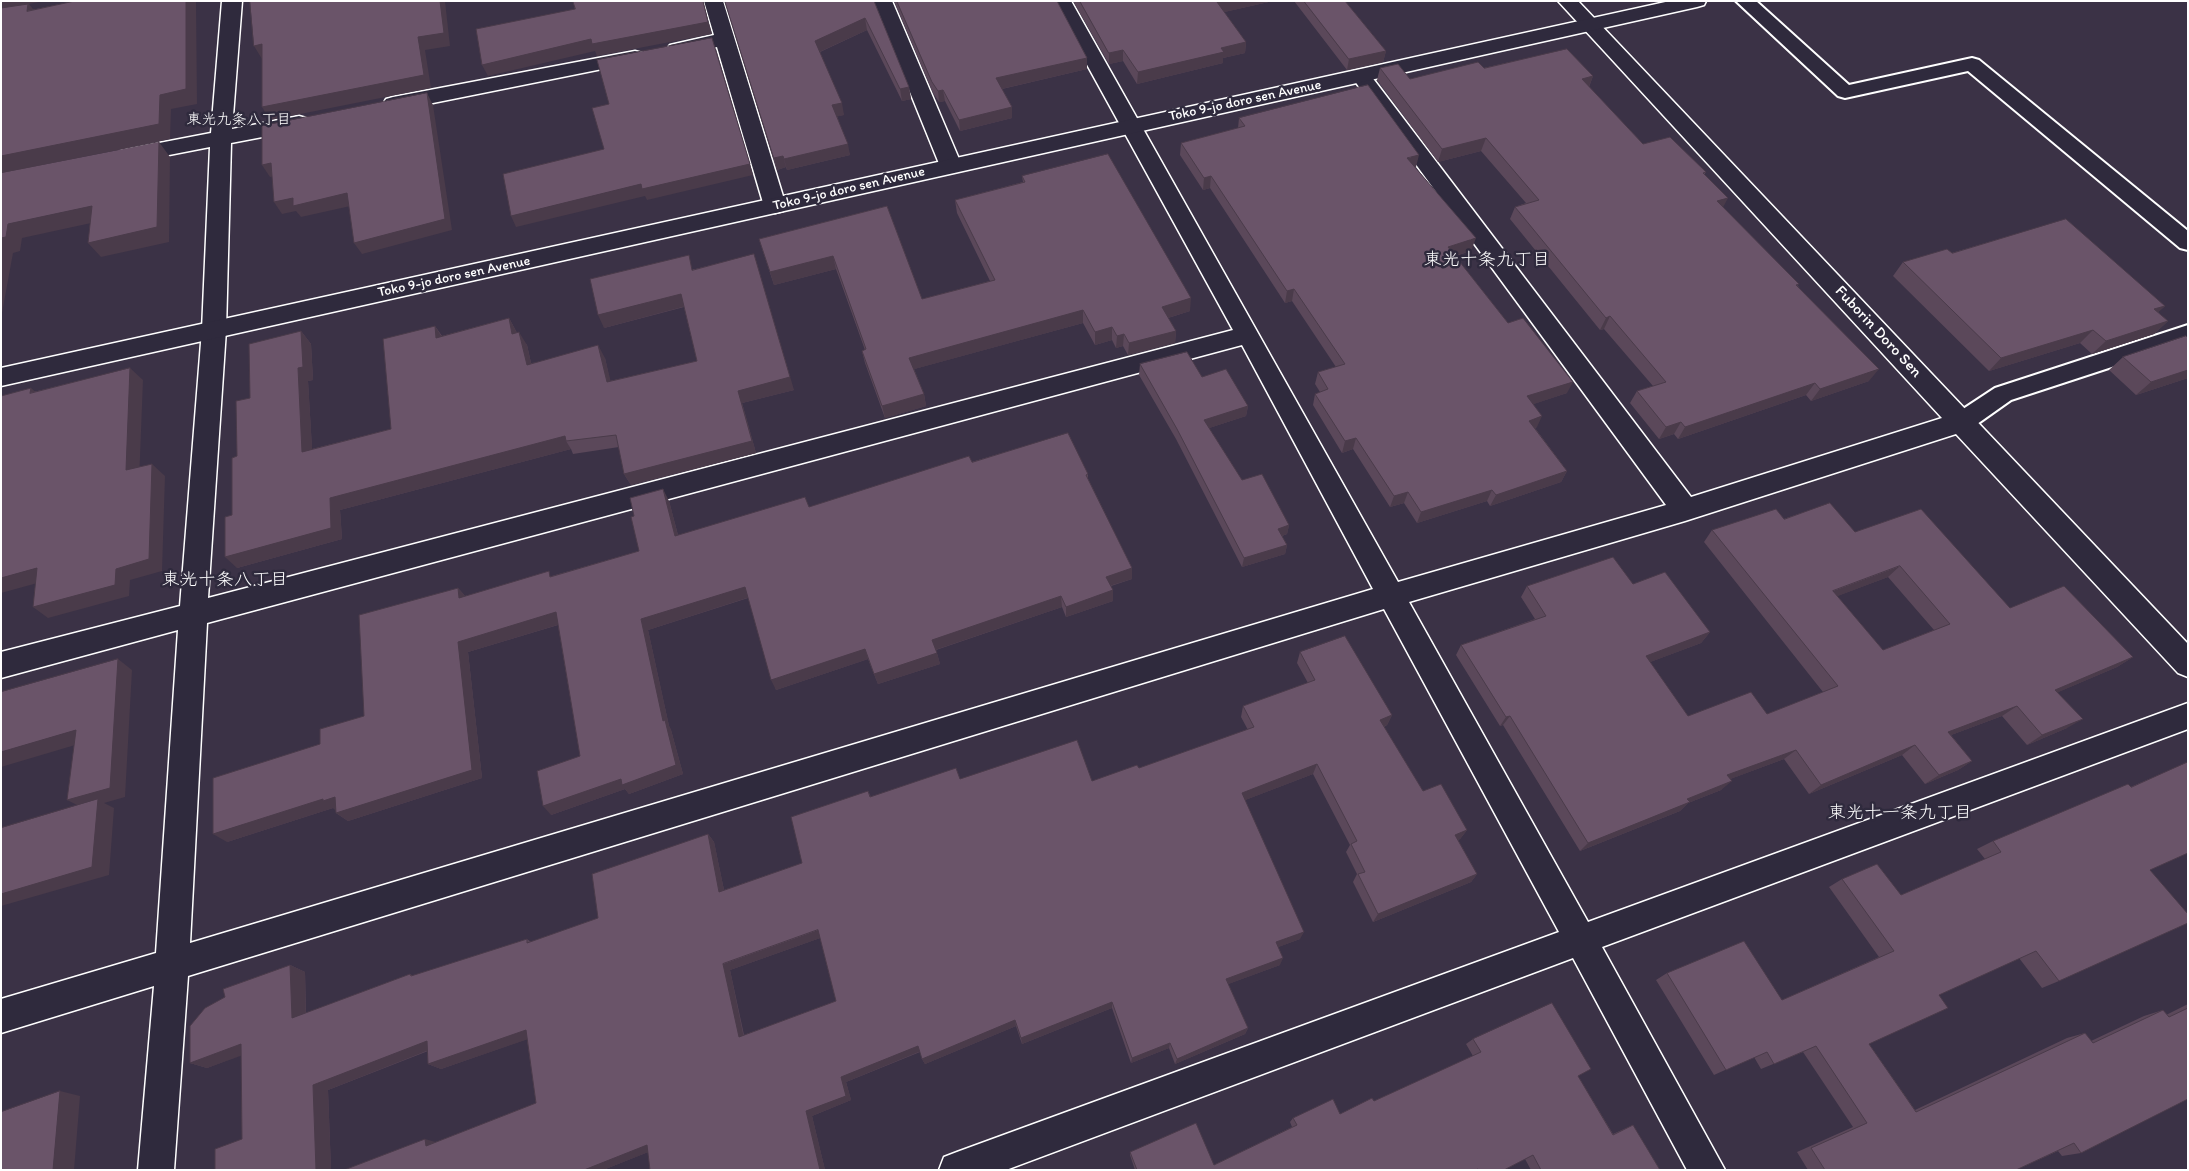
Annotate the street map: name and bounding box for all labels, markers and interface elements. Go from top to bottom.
street label: Toko 9-jo doro sen Avenue [1167,77,1323,125]
district label: 東光九条八丁目 [187,111,291,129]
street label: Toko 9-jo doro sen Avenue [771,163,927,215]
district label: 東光十条九丁目 [1424,249,1550,271]
street label: Toko 9-jo doro sen Avenue [376,253,532,301]
street label: Fuborin Doro Sen [1831,282,1925,382]
district label: 東光十条八丁目 [162,569,288,591]
district label: 東光十一条九丁目 [1828,802,1972,824]

